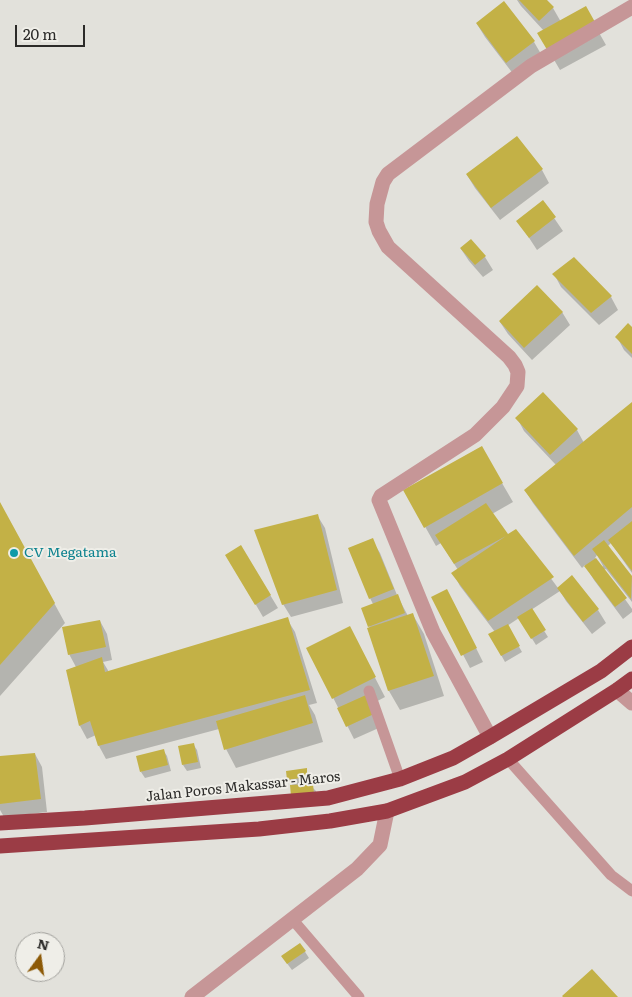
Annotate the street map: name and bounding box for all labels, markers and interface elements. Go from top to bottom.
scale bar [18,15,88,47]
text: 20 m [23,22,57,45]
place label: CV Megatama [24,545,117,561]
marker: CV Megatama [8,547,20,559]
street label: Jalan Poros Makassar - Maros [145,768,341,806]
north arrow [15,932,65,982]
text: N [35,932,52,955]

